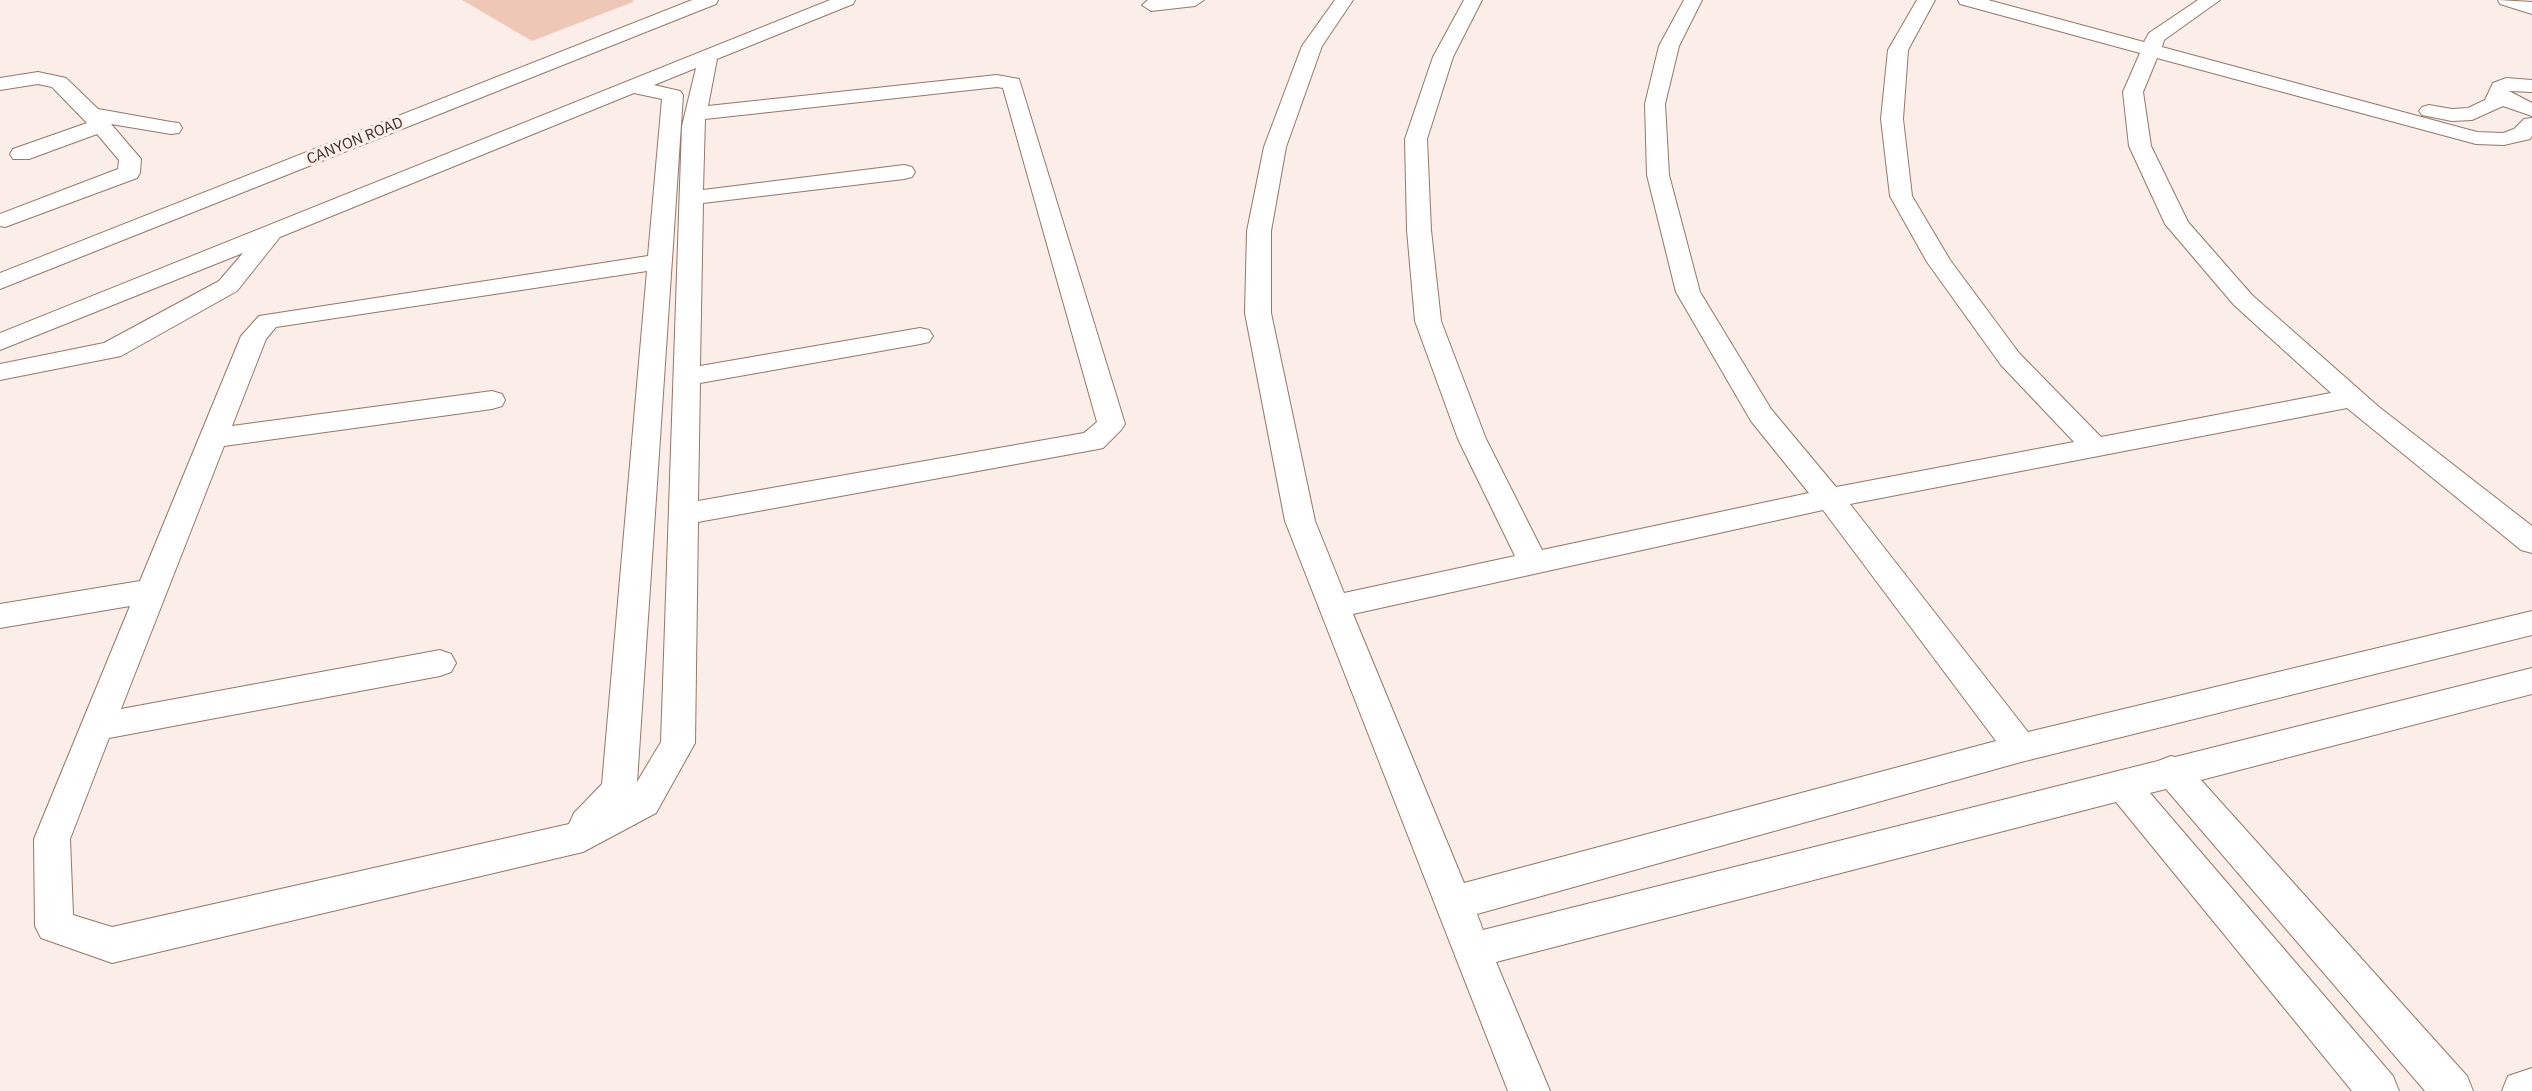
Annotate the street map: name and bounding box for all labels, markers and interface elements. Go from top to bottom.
street label: CANYON ROAD [304,113,406,169]

